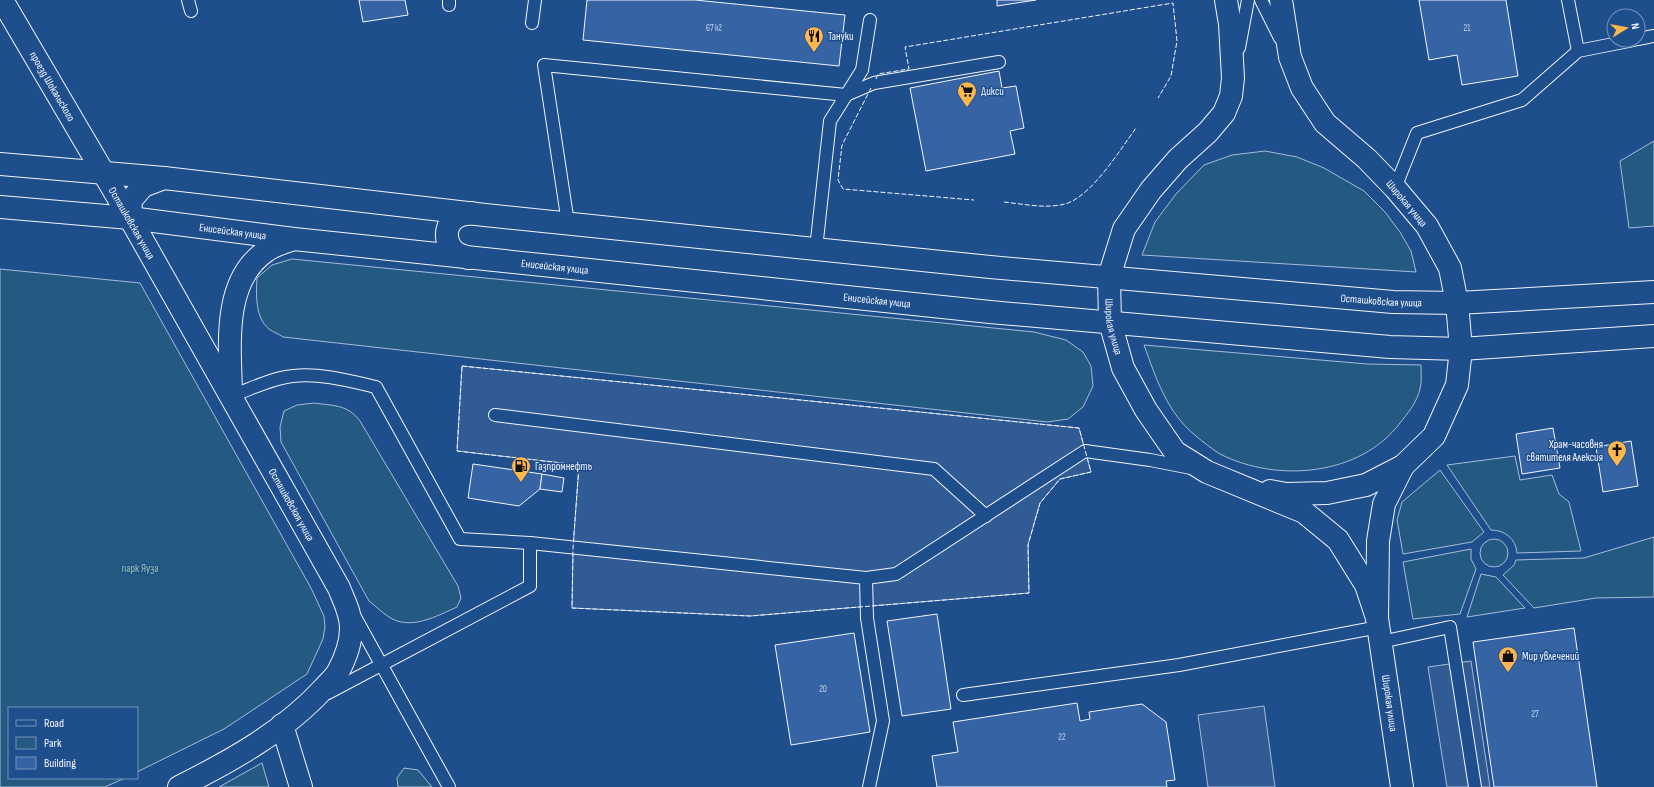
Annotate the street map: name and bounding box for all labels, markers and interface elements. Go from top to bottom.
north arrow [1606,8,1646,48]
text: N [1628,22,1642,30]
house number: 67 к2 [706,23,722,34]
house number: 21 [1464,23,1471,34]
restaurant icon: Тануки [803,25,825,53]
place label: Тануки [828,30,854,43]
street label: проезд Шокальского [27,49,78,124]
supermarket icon: Дикси [956,80,978,108]
place label: Дикси [981,85,1004,98]
street label: Широкая улица [1383,177,1430,229]
street label: Осташковская улица [106,185,158,262]
street label: Енисейская улица [198,221,267,242]
street label: Енисейская улица [520,257,589,277]
street label: Енисейская улица [843,291,911,311]
street label: Осташковская улица [1340,291,1422,309]
street label: Широкая улица [1102,298,1125,356]
place label: Храм-часовня святителя Алексия [1526,438,1603,464]
church icon: Храм-часовня святителя Алексия [1606,439,1628,467]
fuel station icon: Газпромнефть [510,455,532,483]
place label: Газпромнефть [535,460,592,473]
street label: Осташковская улица [266,466,317,543]
park label: парк Яуза [122,562,158,575]
shop icon: Мир увлечений [1497,645,1519,673]
place label: Мир увлечений [1522,650,1580,663]
street label: Широкая улица [1379,674,1400,732]
house number: 20 [819,684,827,695]
legend [8,707,138,779]
house number: 27 [1531,709,1539,720]
text: Road [44,716,64,731]
house number: 22 [1058,732,1066,743]
text: Park [44,736,62,751]
text: Building [44,756,76,771]

